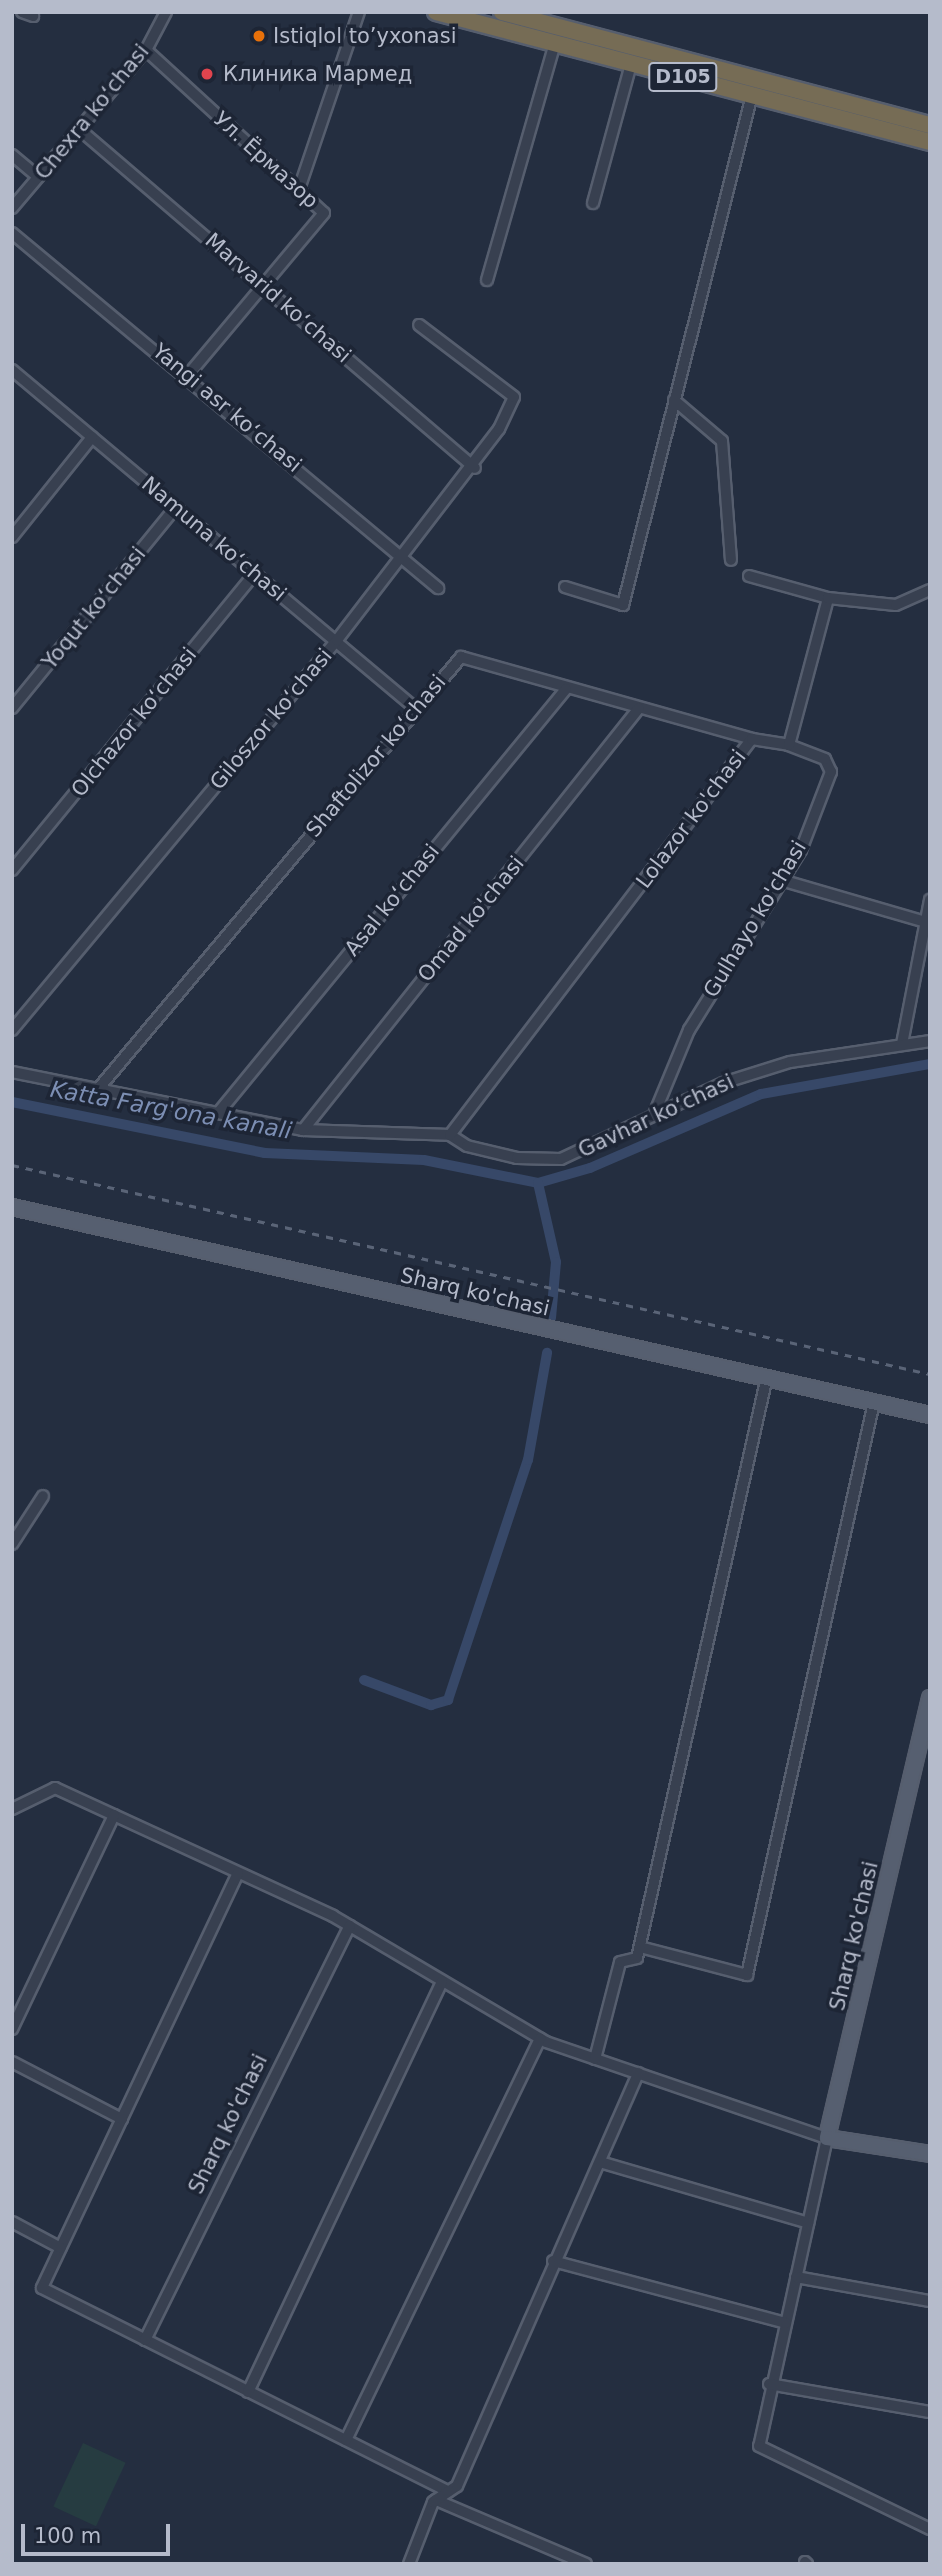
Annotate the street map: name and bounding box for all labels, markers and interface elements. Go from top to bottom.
place label: Istiqlol to’yxonasi [273,23,456,49]
marker: Istiqlol to’yxonasi [251,28,267,44]
street label: Chexra koʻchasi [30,39,154,185]
place label: Клиника Мармед [223,61,412,87]
road number: D105 [648,61,718,92]
marker: Клиника Мармед [197,64,217,84]
street label: Ул. Ёрмазор [208,106,324,214]
street label: Marvarid koʻchasi [200,228,356,368]
street label: Yangi asr koʻchasi [147,338,307,478]
street label: Namuna koʻchasi [137,471,291,607]
street label: Yoqut koʻchasi [37,542,151,674]
street label: Olchazor koʻchasi [66,642,202,802]
street label: Giloszor koʻchasi [205,643,337,795]
street label: Shaftolizor koʻchasi [301,670,451,842]
street label: Lolazor ko'chasi [631,745,751,893]
street label: Gulhayo ko'chasi [698,836,812,1002]
street label: Asal koʻchasi [339,839,445,961]
street label: Omad ko'chasi [413,851,529,987]
street label: Gavhar koʻchasi [574,1069,738,1163]
water label: Katta Farg'ona kanali [48,1075,294,1145]
street label: Sharq ko'chasi [398,1263,552,1321]
street label: Sharq ko'chasi [825,1859,883,2013]
street label: Sharq ko'chasi [183,2050,273,2198]
scale bar [24,2510,173,2554]
text: 100 m [34,2524,101,2548]

